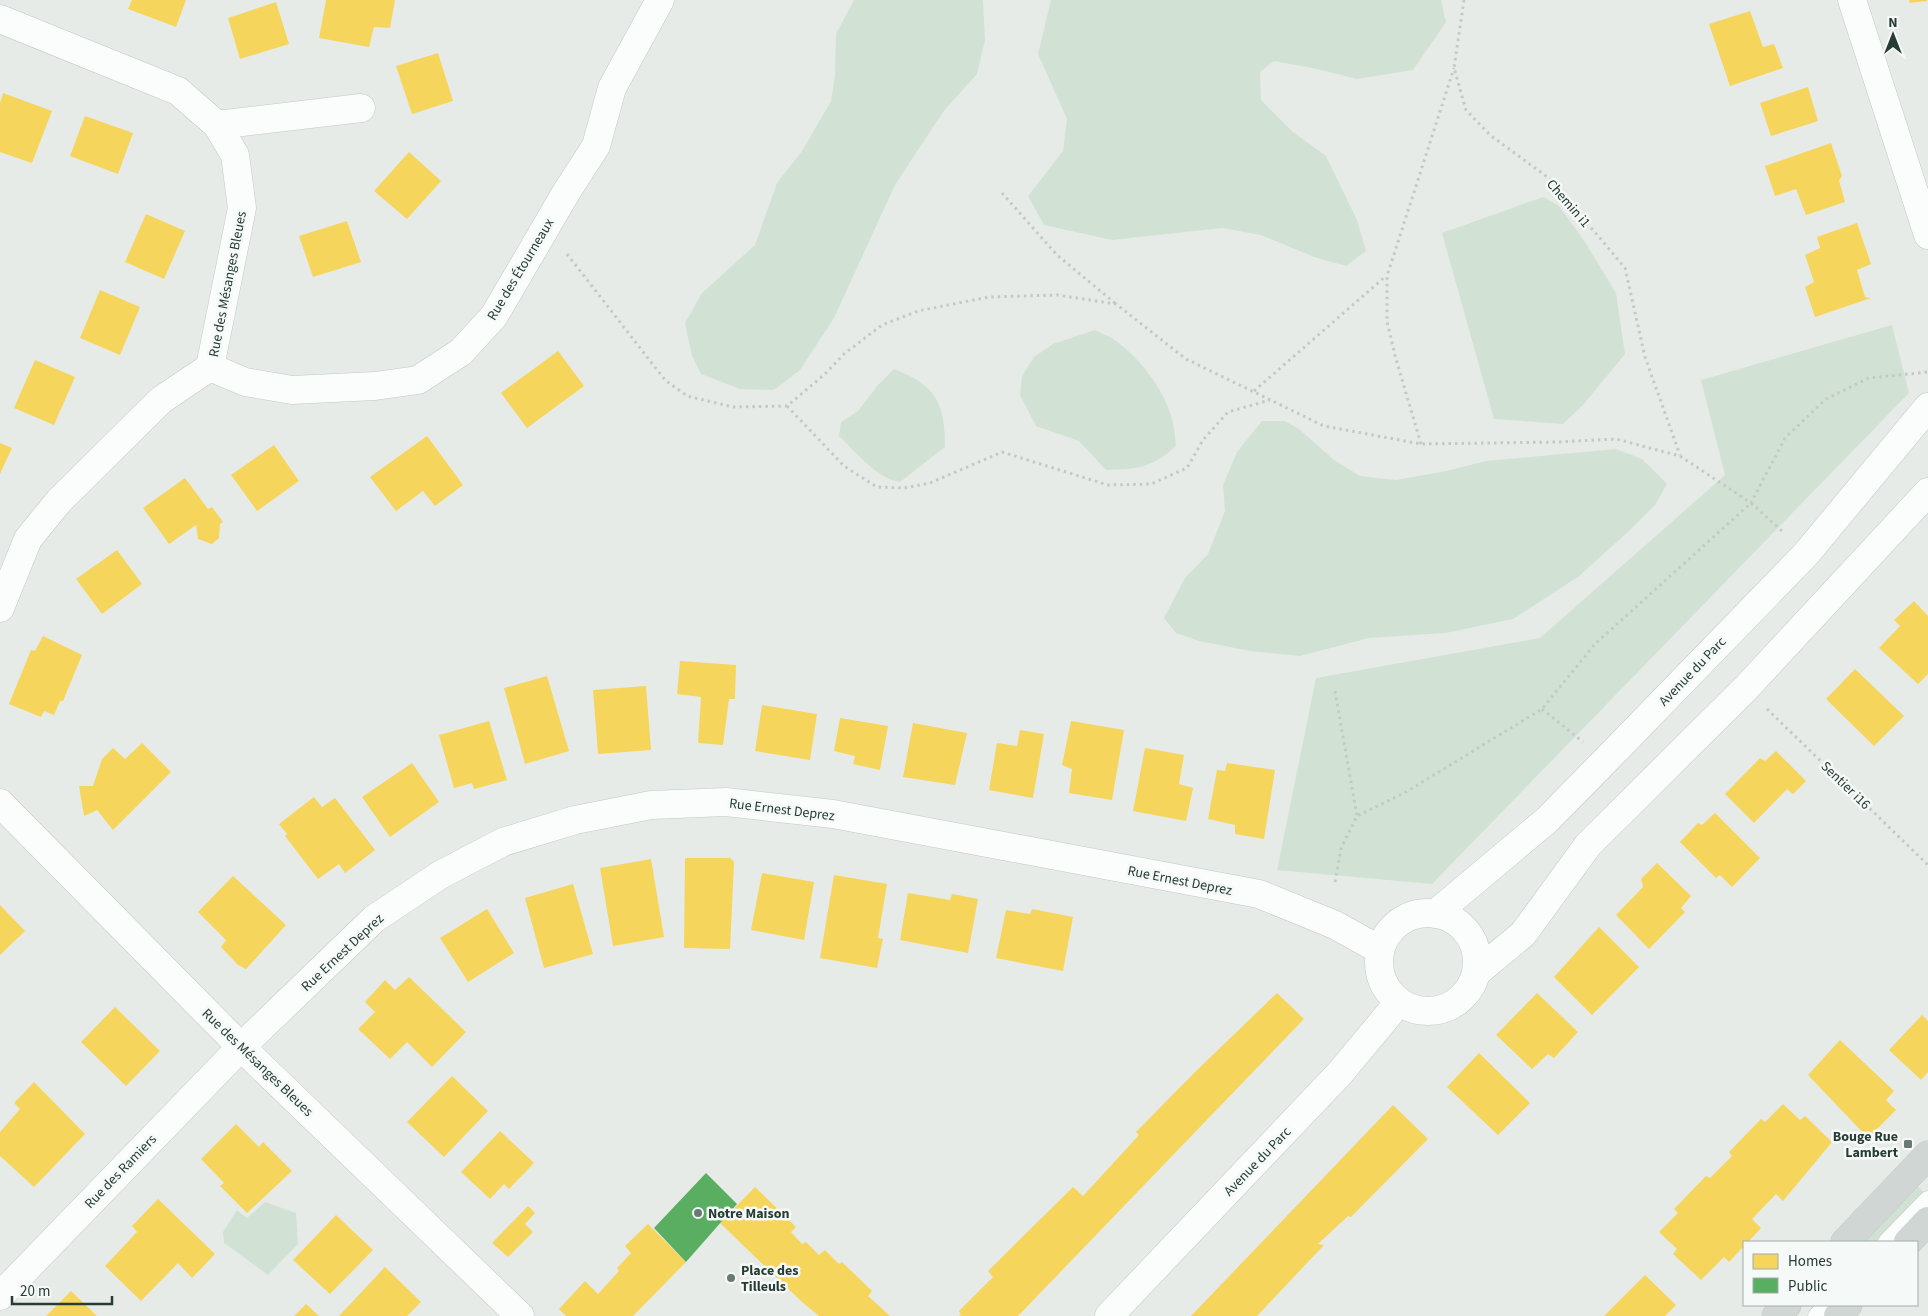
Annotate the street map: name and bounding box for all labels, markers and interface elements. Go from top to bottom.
north arrow [1868,10,1918,60]
text: N [1888,13,1898,33]
street label: Chemin i1 [1542,175,1595,232]
street label: Rue des Mésanges Bleues [204,209,252,359]
street label: Rue des Étourneaux [482,214,560,324]
street label: Avenue du Parc [1654,632,1731,711]
street label: Sentier i16 [1816,757,1875,815]
street label: Rue Ernest Deprez [728,794,836,826]
street label: Rue Ernest Deprez [1126,861,1234,901]
street label: Rue Ernest Deprez [297,909,388,996]
street label: Rue des Mésanges Bleues [197,1004,318,1121]
street label: Avenue du Parc [1219,1122,1296,1201]
place label: Bouge Rue Lambert [1833,1127,1899,1163]
street label: Rue des Ramiers [80,1130,161,1213]
marker: Bouge Rue Lambert [1902,1138,1914,1150]
place label: Notre Maison [708,1204,789,1224]
marker: Notre Maison [692,1207,704,1219]
legend [1743,1241,1918,1306]
text: Homes [1788,1251,1832,1272]
place label: Place des Tilleuls [741,1261,798,1297]
marker: Place des Tilleuls [725,1272,737,1284]
scale bar [12,1274,112,1306]
text: Public [1788,1276,1827,1297]
text: 20 m [20,1281,50,1302]

